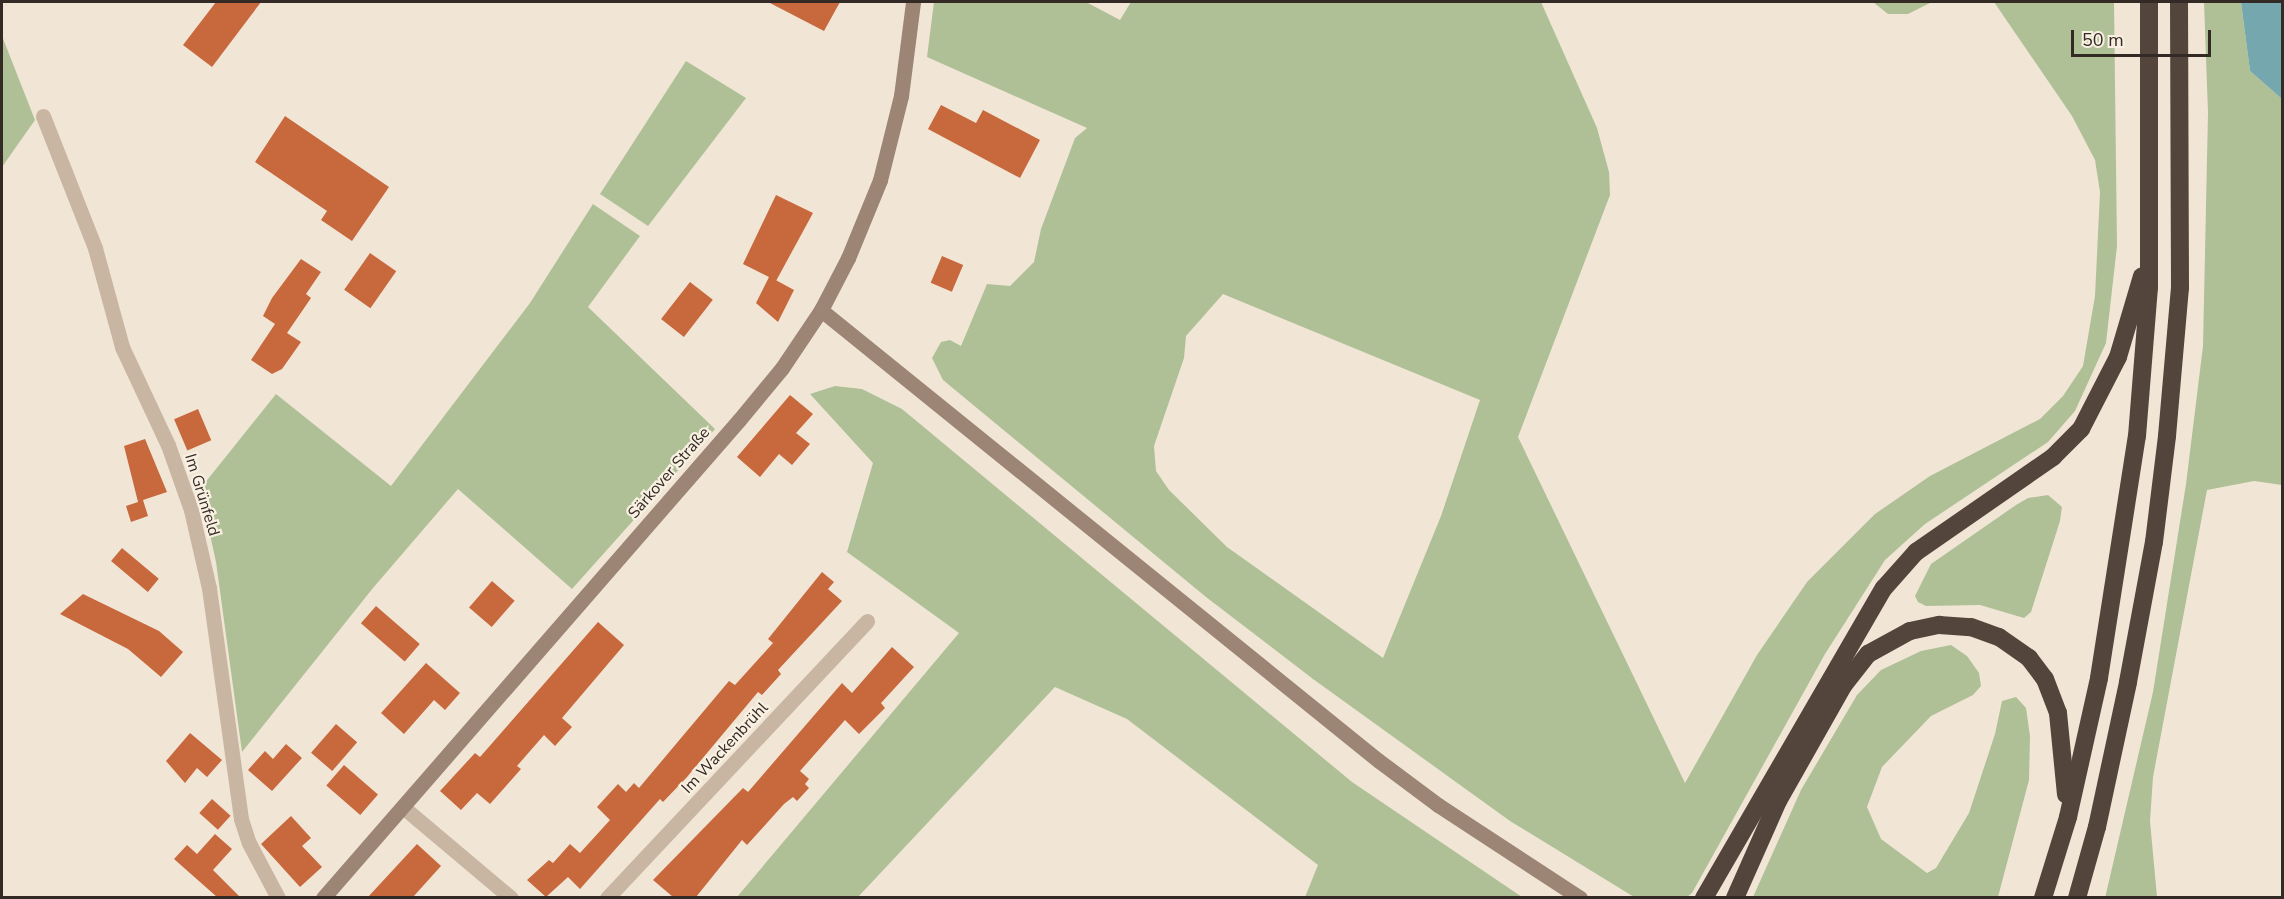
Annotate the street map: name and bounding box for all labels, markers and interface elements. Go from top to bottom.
scale bar [2074,18,2214,56]
text: 50 m [2082,28,2124,52]
street label: Särkover Straße [624,423,714,523]
street label: Im Grünfeld [180,452,224,538]
street label: Im Wackenbrühl [678,698,772,798]

